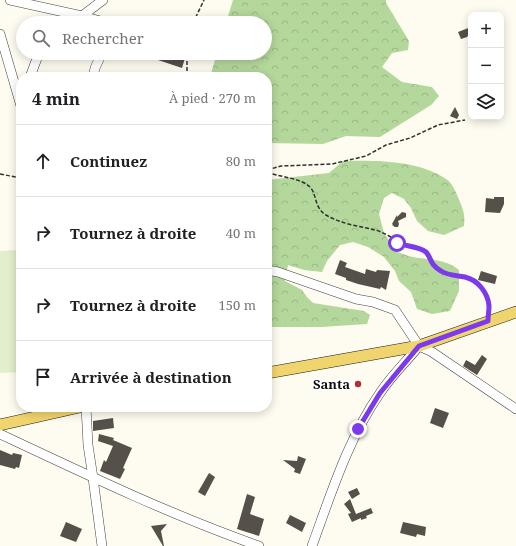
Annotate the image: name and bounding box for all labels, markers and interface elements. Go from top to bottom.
map controls [468,12,504,120]
button: + [468,12,504,48]
search box [16,16,272,60]
icon: search [30,27,52,49]
text: Rechercher [62,28,144,48]
button: − [468,48,504,84]
button: layers [468,84,504,120]
text: 4 min [32,87,80,110]
text: À pied · 270 m [169,89,256,107]
icon: ahead [32,150,54,172]
text: Continuez [70,151,147,171]
text: 80 m [226,152,256,170]
icon: right [32,222,54,244]
text: Tournez à droite [70,223,196,243]
text: 40 m [226,224,256,242]
route start [388,234,406,252]
icon: right [32,294,54,316]
text: Tournez à droite [70,295,196,315]
text: 150 m [219,296,256,314]
icon: arrive [32,366,54,388]
text: Arrivée à destination [70,367,232,387]
place label: Santa [313,375,350,393]
marker: Santa [353,379,363,389]
route end [349,420,367,438]

